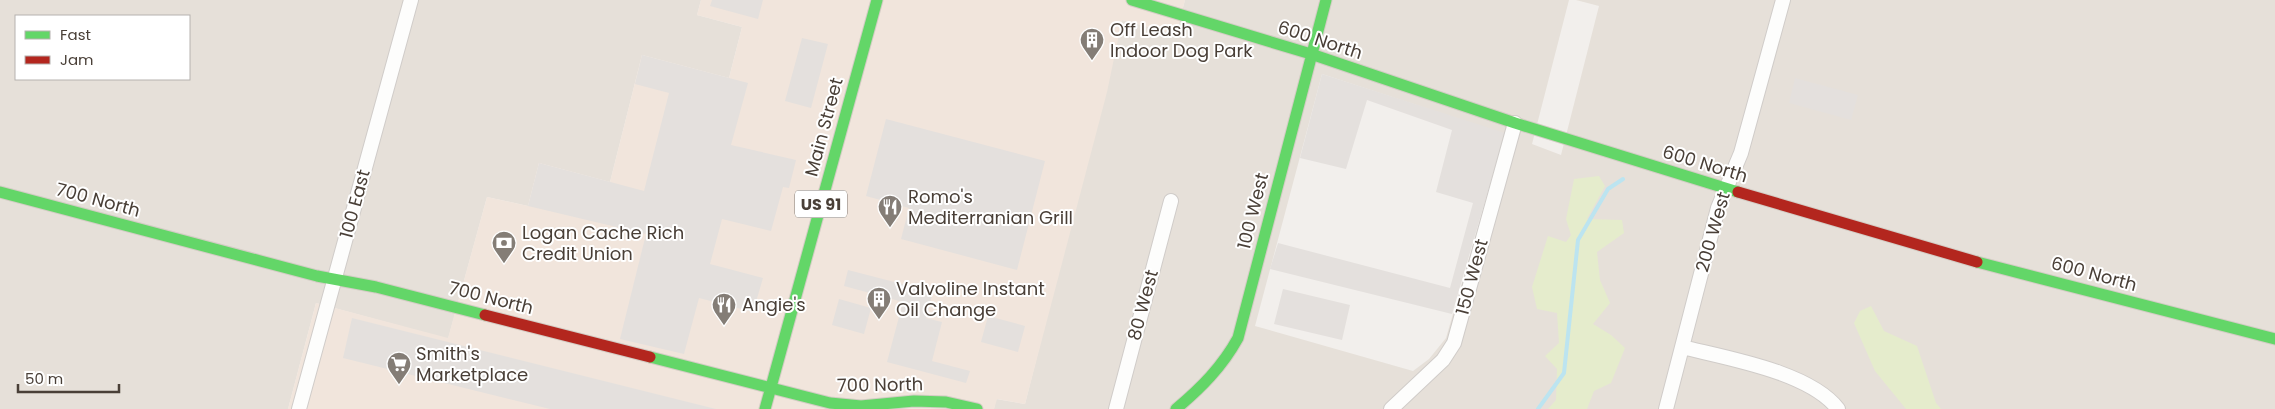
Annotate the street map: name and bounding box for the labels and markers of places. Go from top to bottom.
place label: Off Leash Indoor Dog Park [1110,17,1253,63]
building icon: Off Leash Indoor Dog Park [1079,27,1105,61]
place label: Romo's Mediterranian Grill [908,184,1073,230]
restaurant icon: Romo's Mediterranian Grill [877,194,903,228]
place label: Logan Cache Rich Credit Union [522,220,684,266]
bank icon: Logan Cache Rich Credit Union [491,230,517,264]
place label: Valvoline Instant Oil Change [896,276,1045,322]
building icon: Valvoline Instant Oil Change [866,286,892,320]
restaurant icon: Angie's [711,292,737,326]
place label: Angie's [742,292,806,317]
place label: Smith's Marketplace [416,341,528,387]
supermarket icon: Smith's Marketplace [386,351,412,385]

